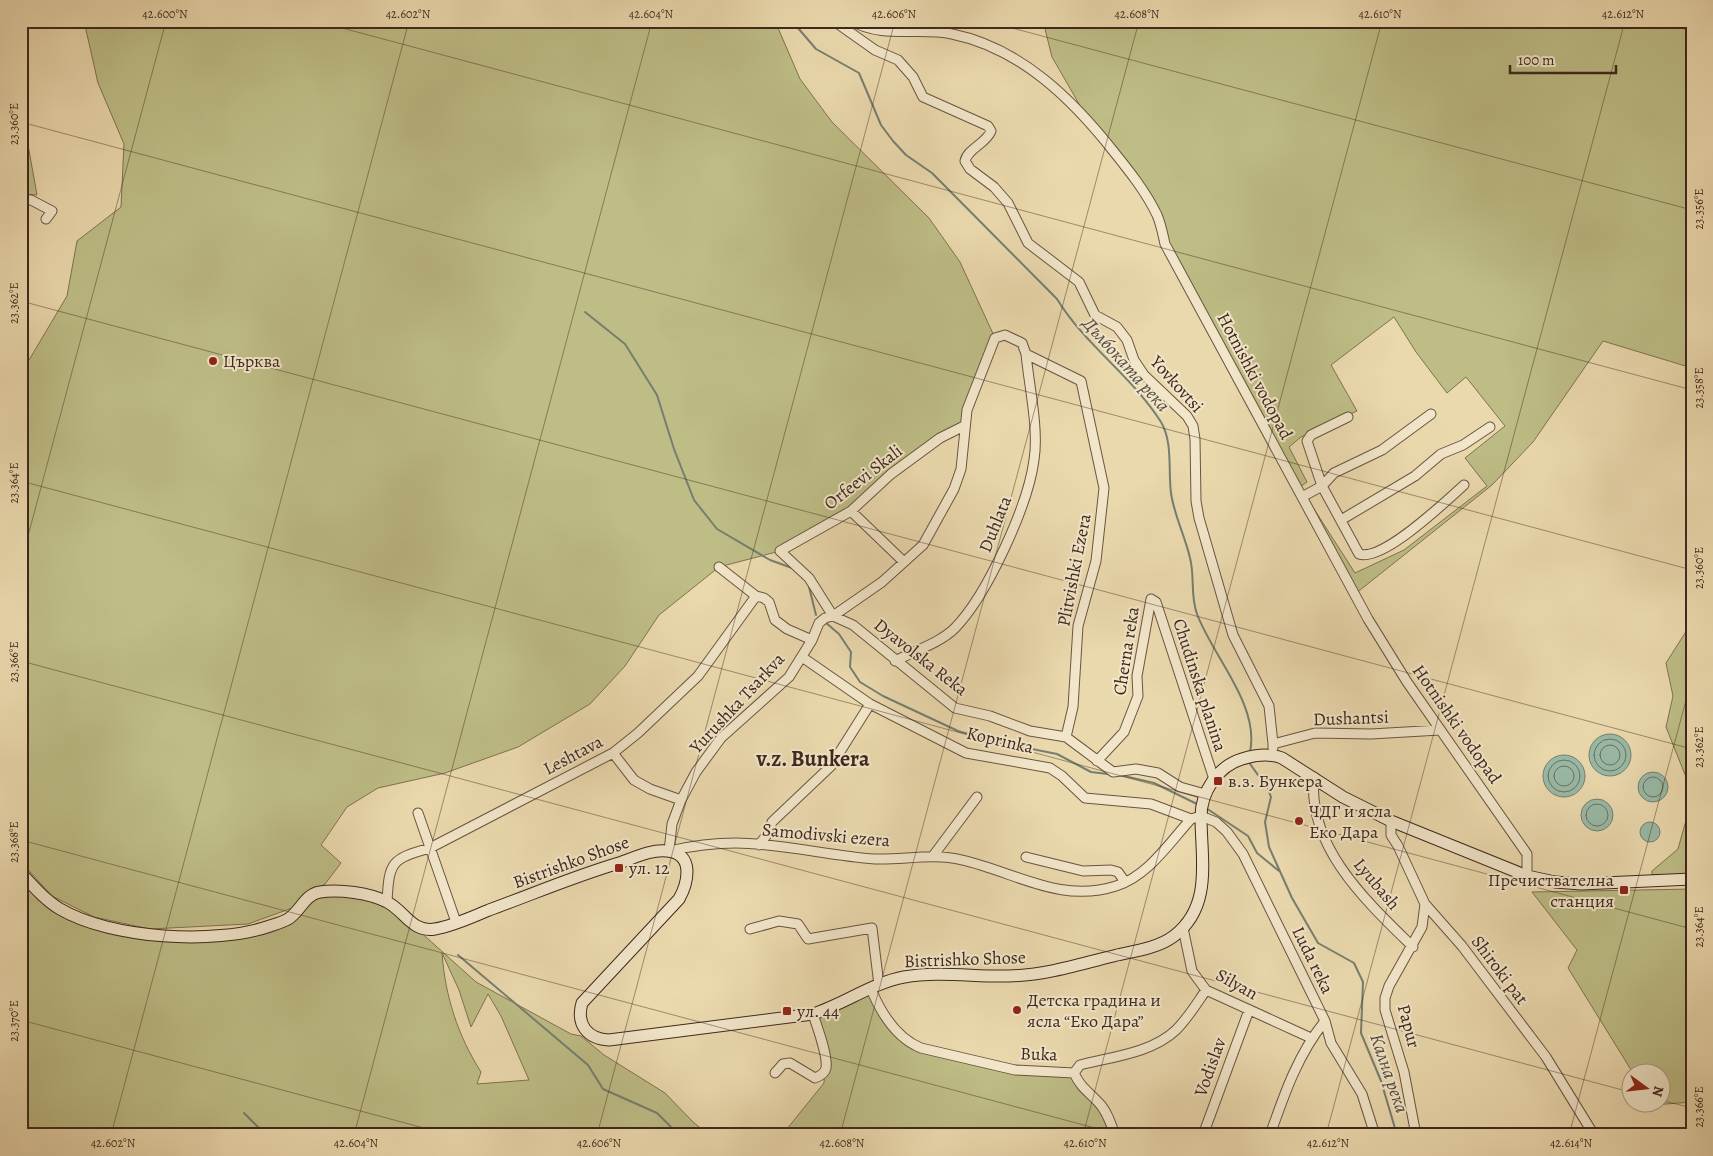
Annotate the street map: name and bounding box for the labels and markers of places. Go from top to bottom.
place label: Църква [223,349,281,373]
marker: Църква [207,355,219,367]
place label: в.з. Бункера [1228,769,1323,793]
marker: в.з. Бункера [1212,775,1224,787]
place label: ЧДГ и ясла Еко Дара [1309,799,1392,844]
marker: ЧДГ и ясла Еко Дара [1293,815,1305,827]
place label: ул. 12 [628,856,670,880]
marker: ул. 12 [613,862,625,874]
place label: Пречиствателна станция [1488,868,1615,913]
marker: Пречиствателна станция [1618,884,1630,896]
place label: Детска градина и ясла “Еко Дара” [1027,988,1161,1033]
place label: ул. 44 [796,999,839,1023]
marker: Детска градина и ясла “Еко Дара” [1011,1004,1023,1016]
marker: ул. 44 [781,1005,793,1017]

